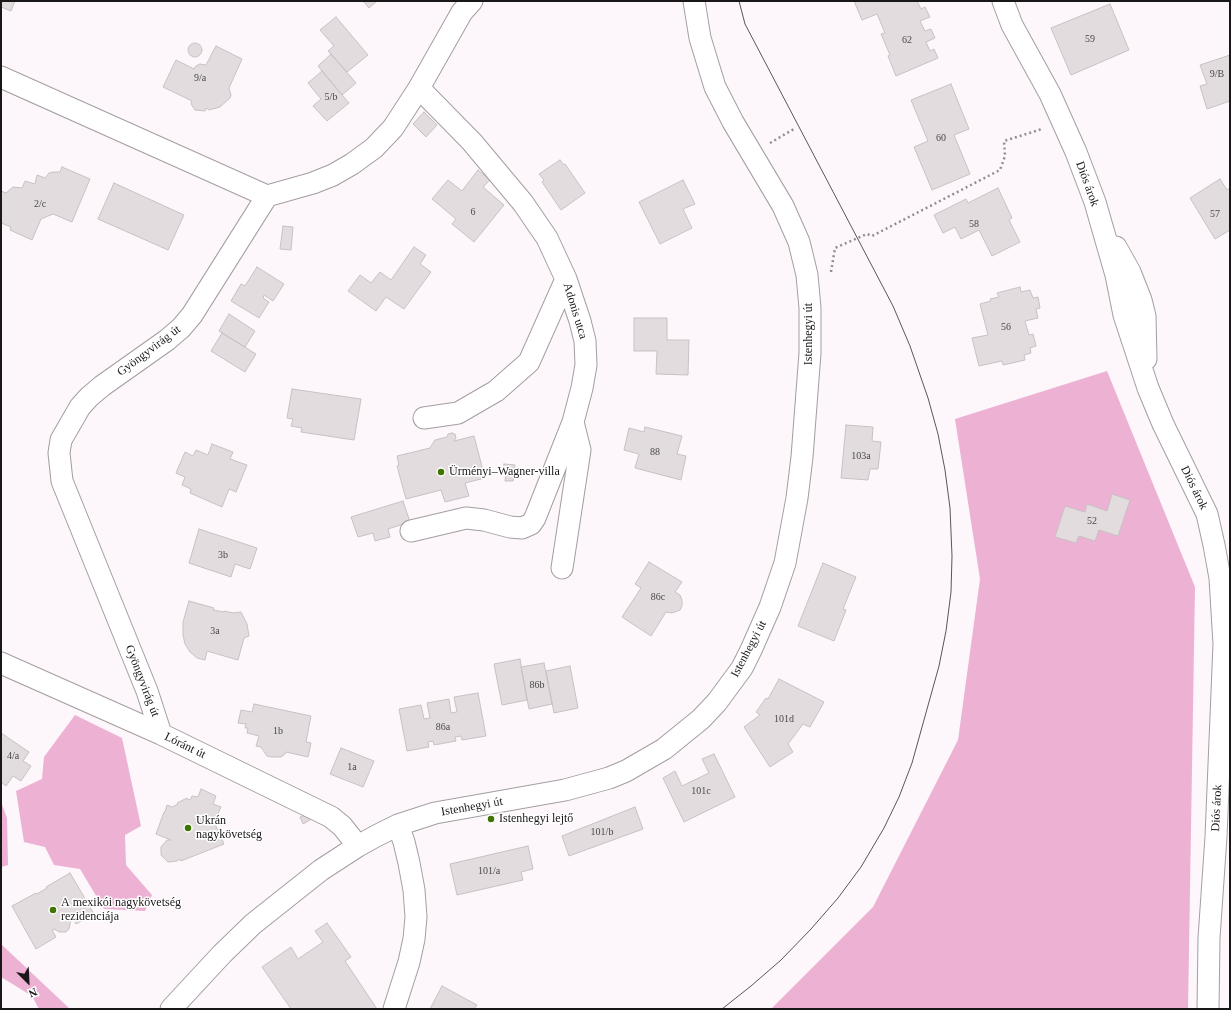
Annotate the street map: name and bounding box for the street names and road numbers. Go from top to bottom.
street label: Diós árok [1072,159,1102,209]
street label: Adonis utca [560,281,590,341]
street label: Istenhegyi út [802,303,816,365]
street label: Gyöngyvirág út [114,322,184,380]
street label: Diós árok [1177,464,1211,512]
street label: Istenhegyi út [728,618,770,680]
street label: Gyöngyvirág út [122,643,162,719]
street label: Lóránt út [162,730,208,762]
street label: Diós árok [1209,784,1225,832]
street label: Istenhegyi út [440,794,504,820]

